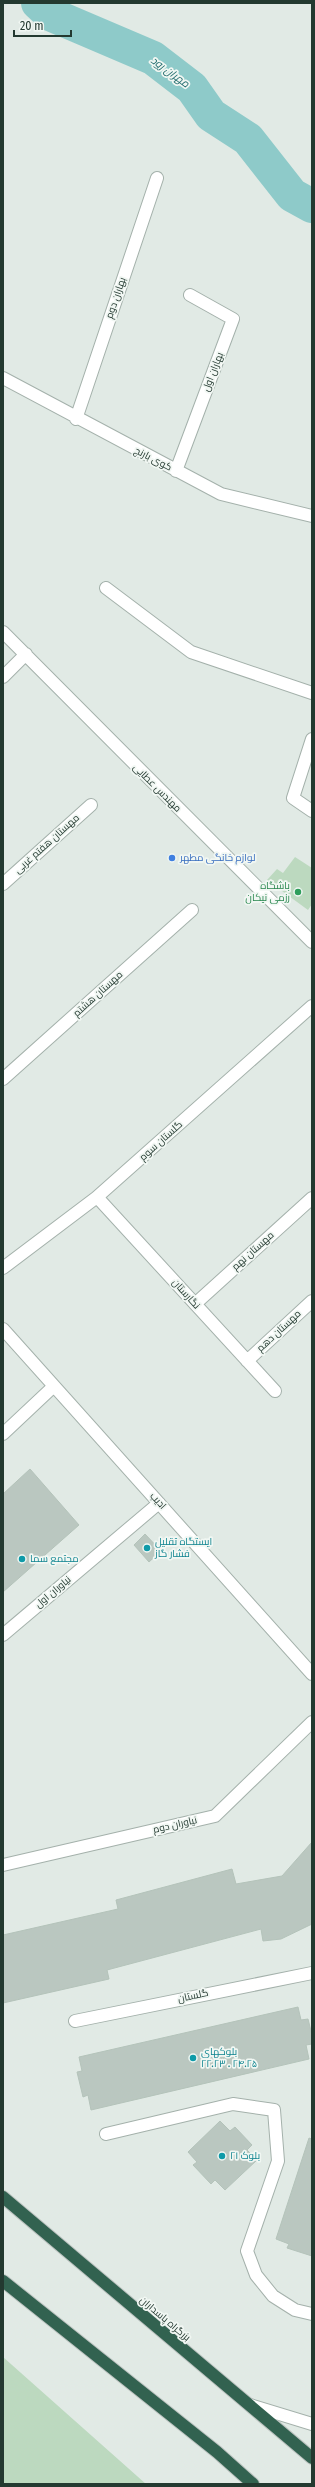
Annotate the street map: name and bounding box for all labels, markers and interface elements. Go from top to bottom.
scale bar [14,12,71,38]
text: 20 m [20,19,44,33]
water label: مهران رود [148,54,193,91]
street label: بهاران دوم [103,276,130,321]
street label: بهاران اول [200,351,226,393]
street label: کوی بارنج [132,444,174,474]
street label: مهندس عطایی [130,761,184,815]
street label: مهستان هفتم غربی [12,812,83,877]
place label: لوازم خانگی مطهر [179,852,255,865]
marker: لوازم خانگی مطهر [167,853,177,863]
place label: باشگاه رزمی نیکان [245,880,290,904]
marker: باشگاه رزمی نیکان [293,887,303,897]
street label: مهستان هشتم [71,969,126,1020]
street label: گلستان سوم [137,1119,186,1164]
street label: مهستان نهم [230,1229,277,1274]
street label: نگارستان [169,1277,203,1311]
street label: مهستان دهم [254,1308,304,1355]
street label: ادیب [147,1490,169,1512]
place label: ایستگاه تقلیل فشار گاز [154,1536,212,1560]
marker: ایستگاه تقلیل فشار گاز [142,1543,152,1553]
place label: مجتمع سما [30,1553,79,1565]
marker: مجتمع سما [17,1554,27,1564]
street label: نیاوران اول [33,1574,73,1610]
street label: نیاوران دوم [152,1814,198,1837]
street label: گلستان [177,1987,209,2005]
place label: بلوکهای ۲۲.۲۳ . ۲۴.۲۵ [201,2046,257,2070]
marker: بلوکهای ۲۲.۲۳ . ۲۴.۲۵ [188,2053,198,2063]
place label: بلوک ۲۱ [230,2150,260,2162]
marker: بلوک ۲۱ [217,2151,227,2161]
street label: بزرگراه پاسداران [137,2294,193,2344]

